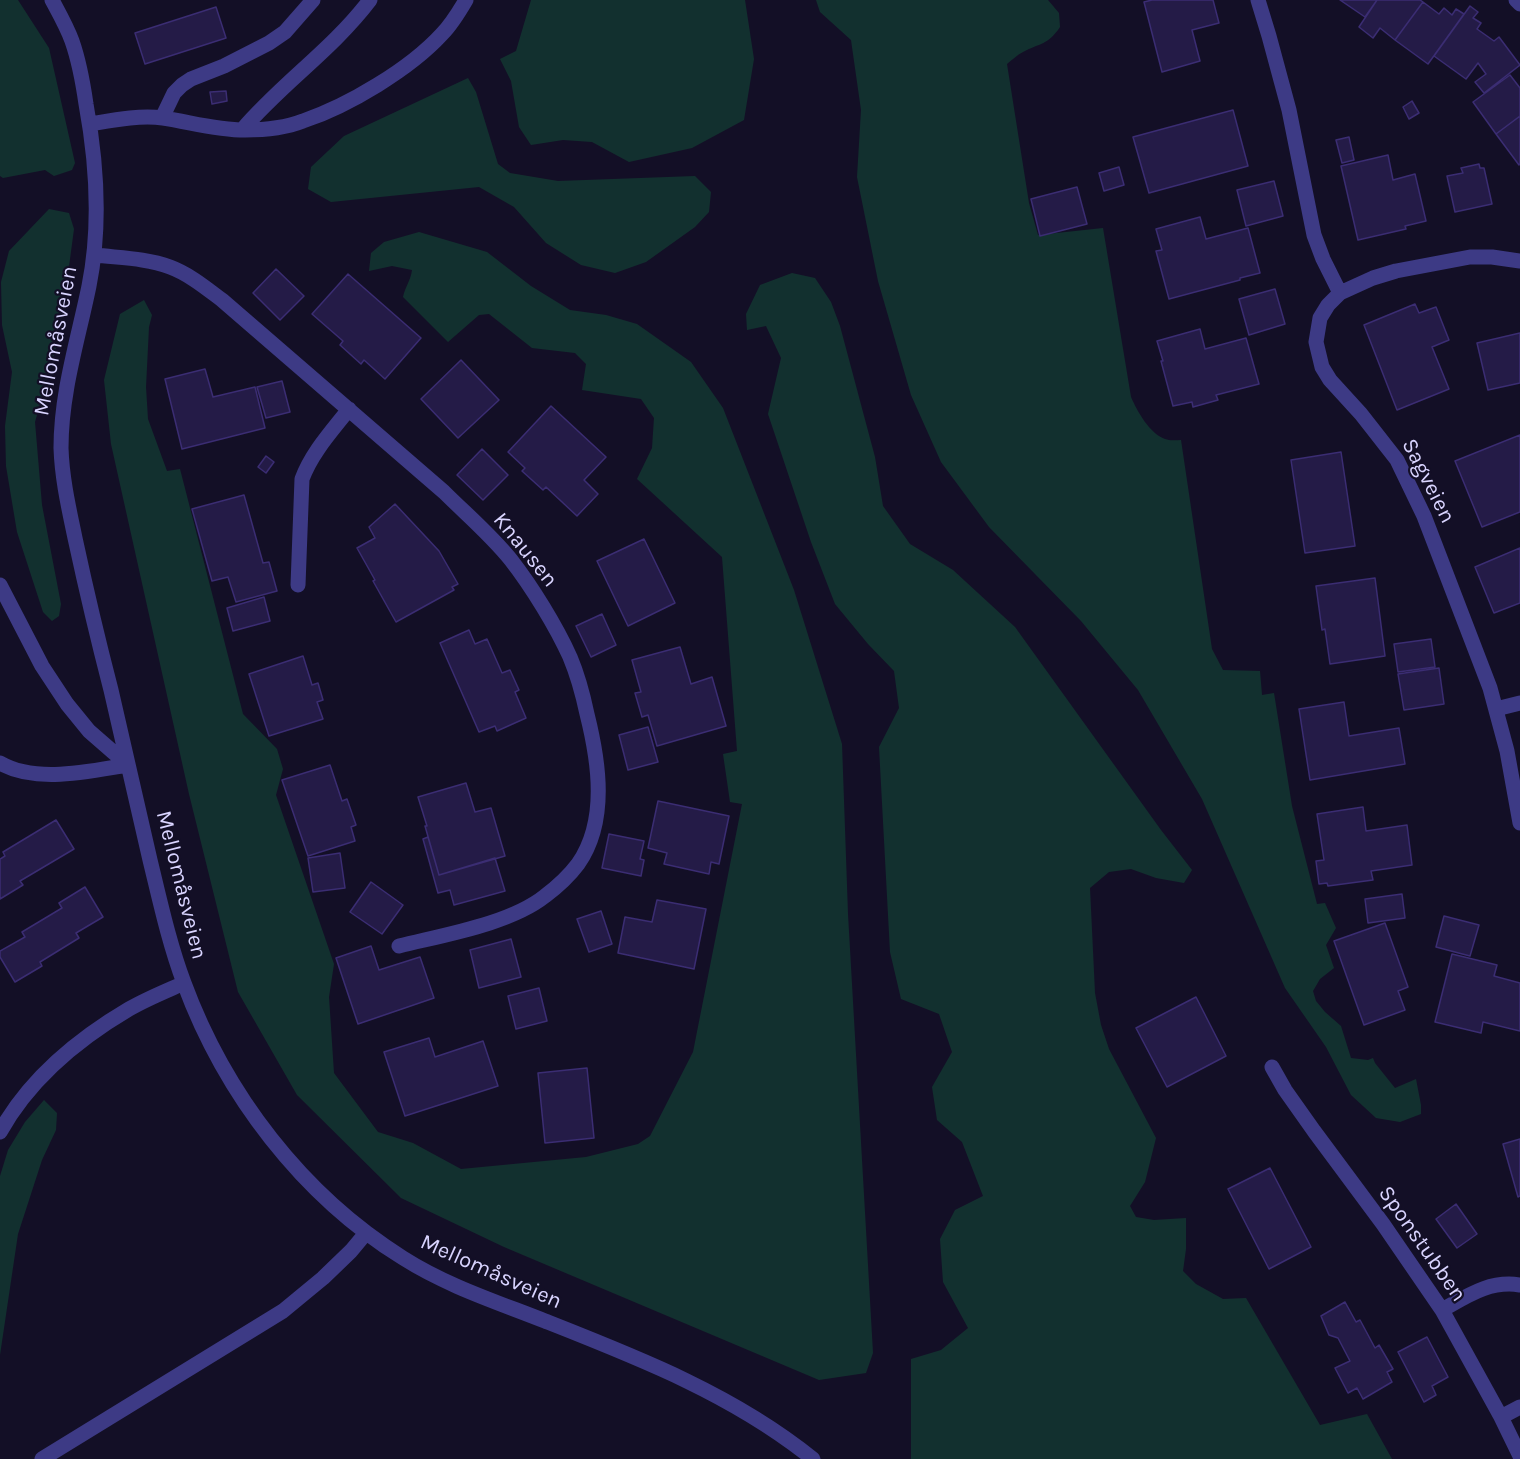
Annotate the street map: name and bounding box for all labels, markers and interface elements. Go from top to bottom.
street label: Mellomåsveien [29,264,83,418]
street label: Sagveien [1396,434,1460,528]
street label: Knausen [487,507,563,593]
street label: Mellomåsveien [150,808,212,962]
street label: Sponstubben [1372,1181,1472,1307]
street label: Mellomåsveien [416,1229,566,1315]

